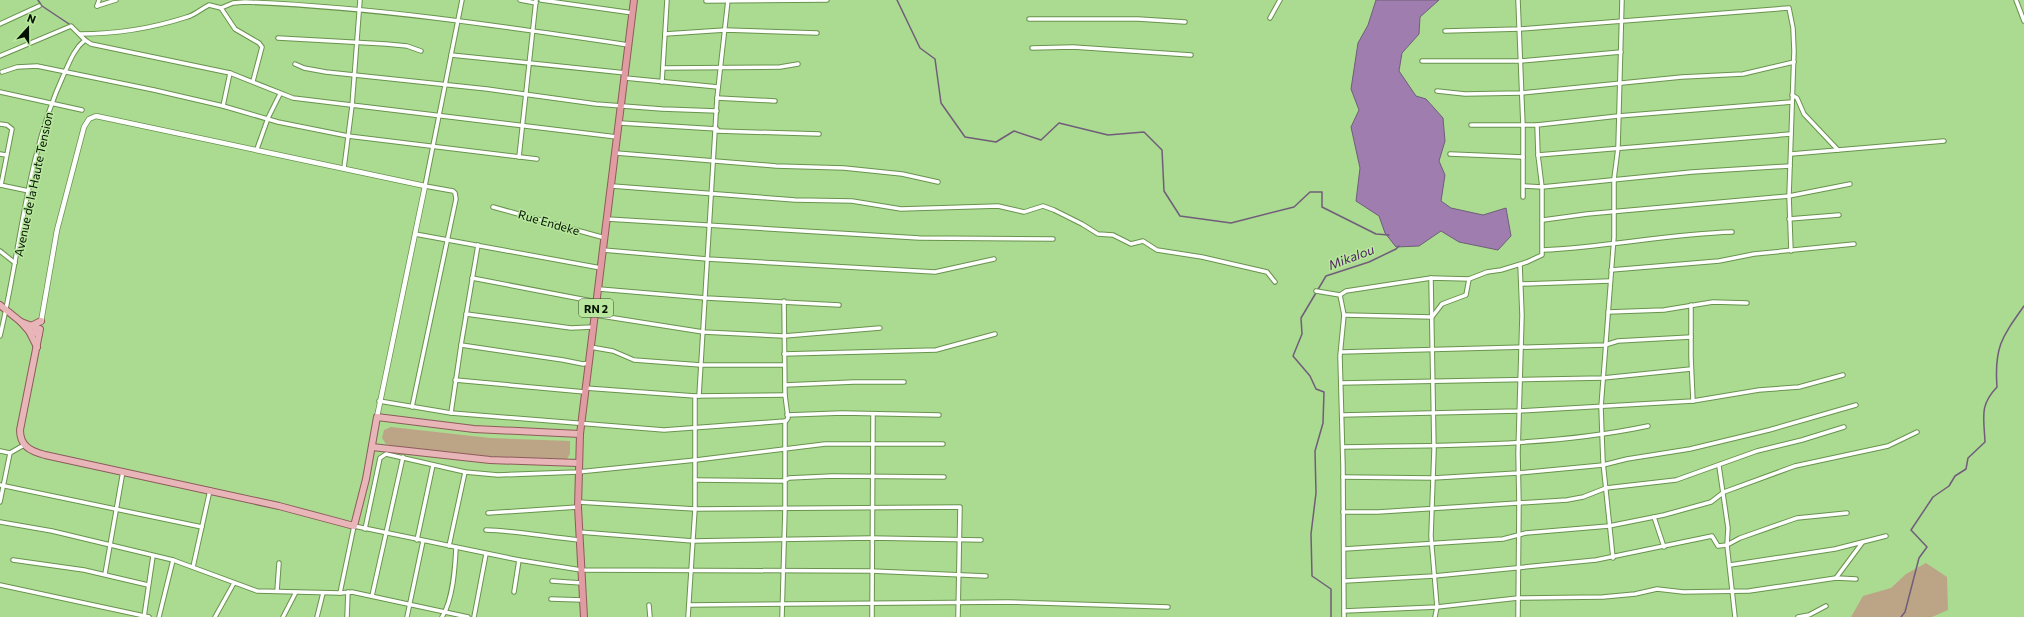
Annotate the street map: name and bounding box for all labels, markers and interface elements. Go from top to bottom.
north arrow [8,8,48,48]
text: N [26,11,38,26]
street label: Avenue de la Haute Tension [11,110,55,258]
street label: Rue Endeke [517,207,581,237]
water label: Mikalou [1326,241,1376,273]
road number: RN 2 [579,299,613,317]

